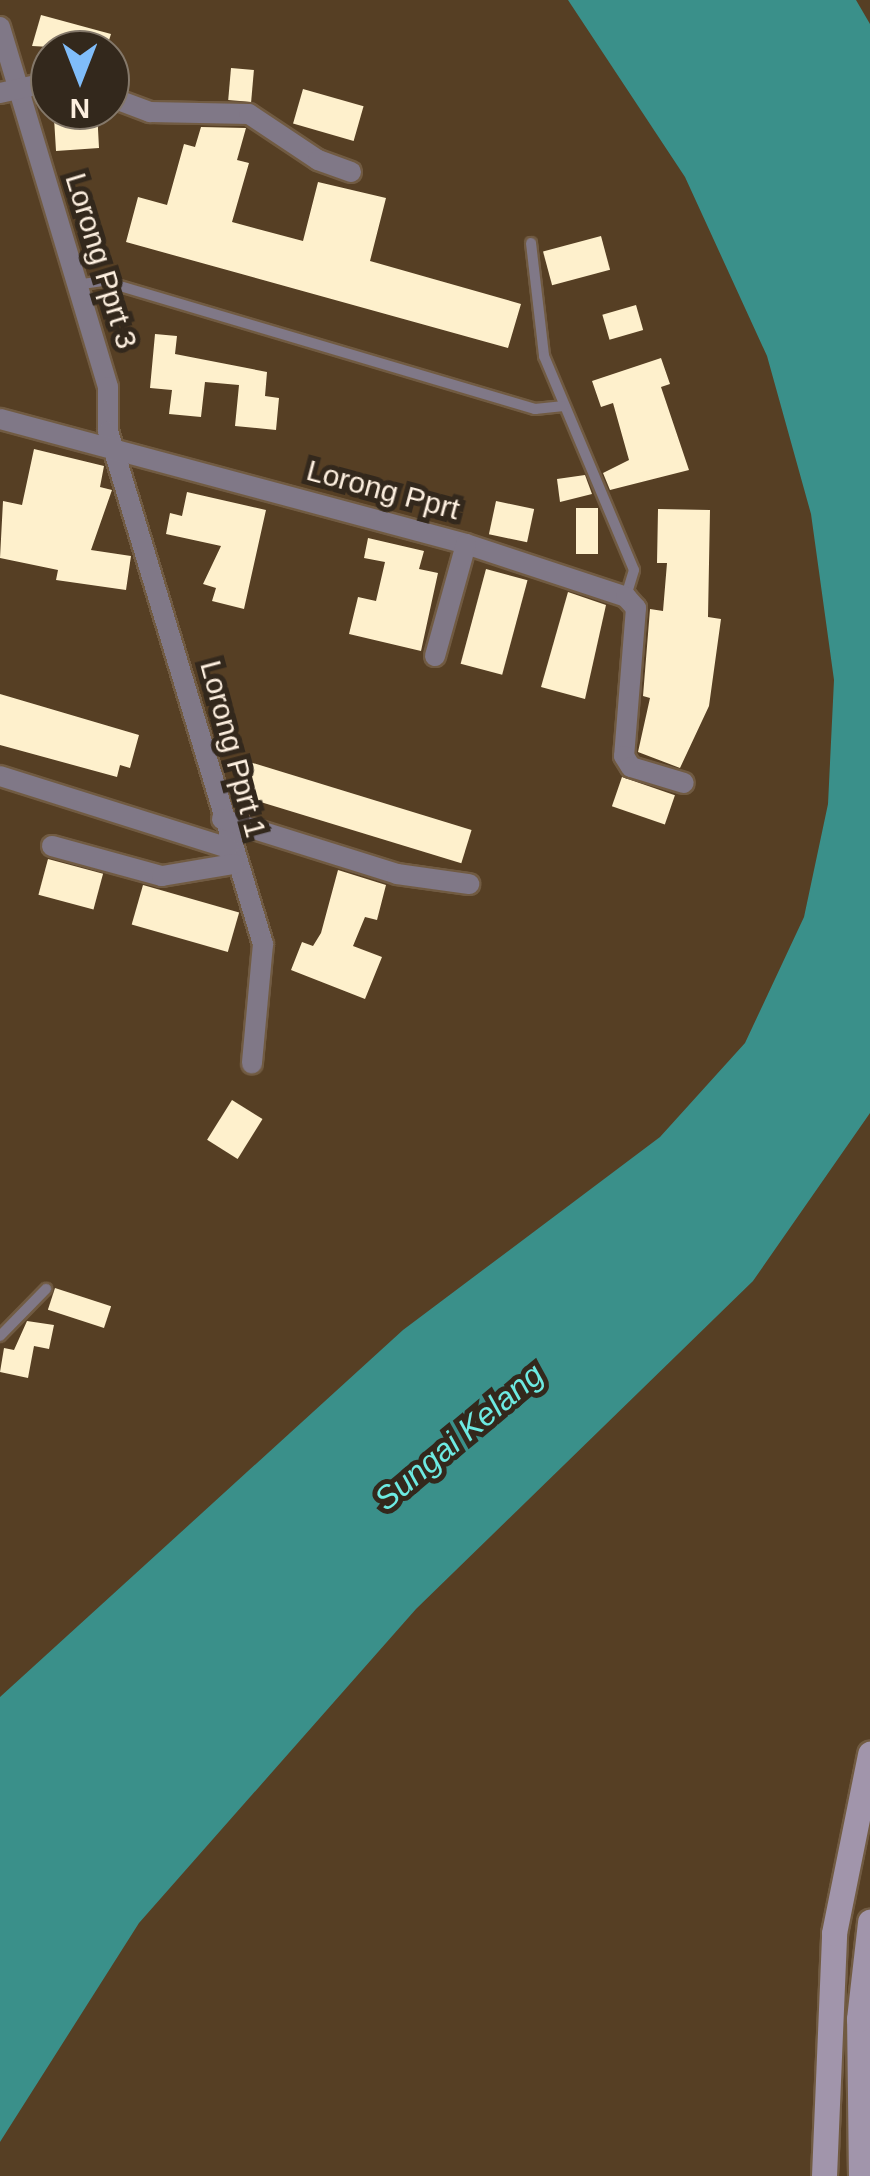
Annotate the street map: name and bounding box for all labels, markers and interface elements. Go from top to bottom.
north arrow [30,30,130,130]
text: N [70,93,90,124]
street label: Lorong Pprt 3 [57,169,145,353]
street label: Lorong Pprt [303,452,463,528]
street label: Lorong Pprt 1 [192,657,274,841]
water label: Sungai Kelang [367,1355,551,1519]

